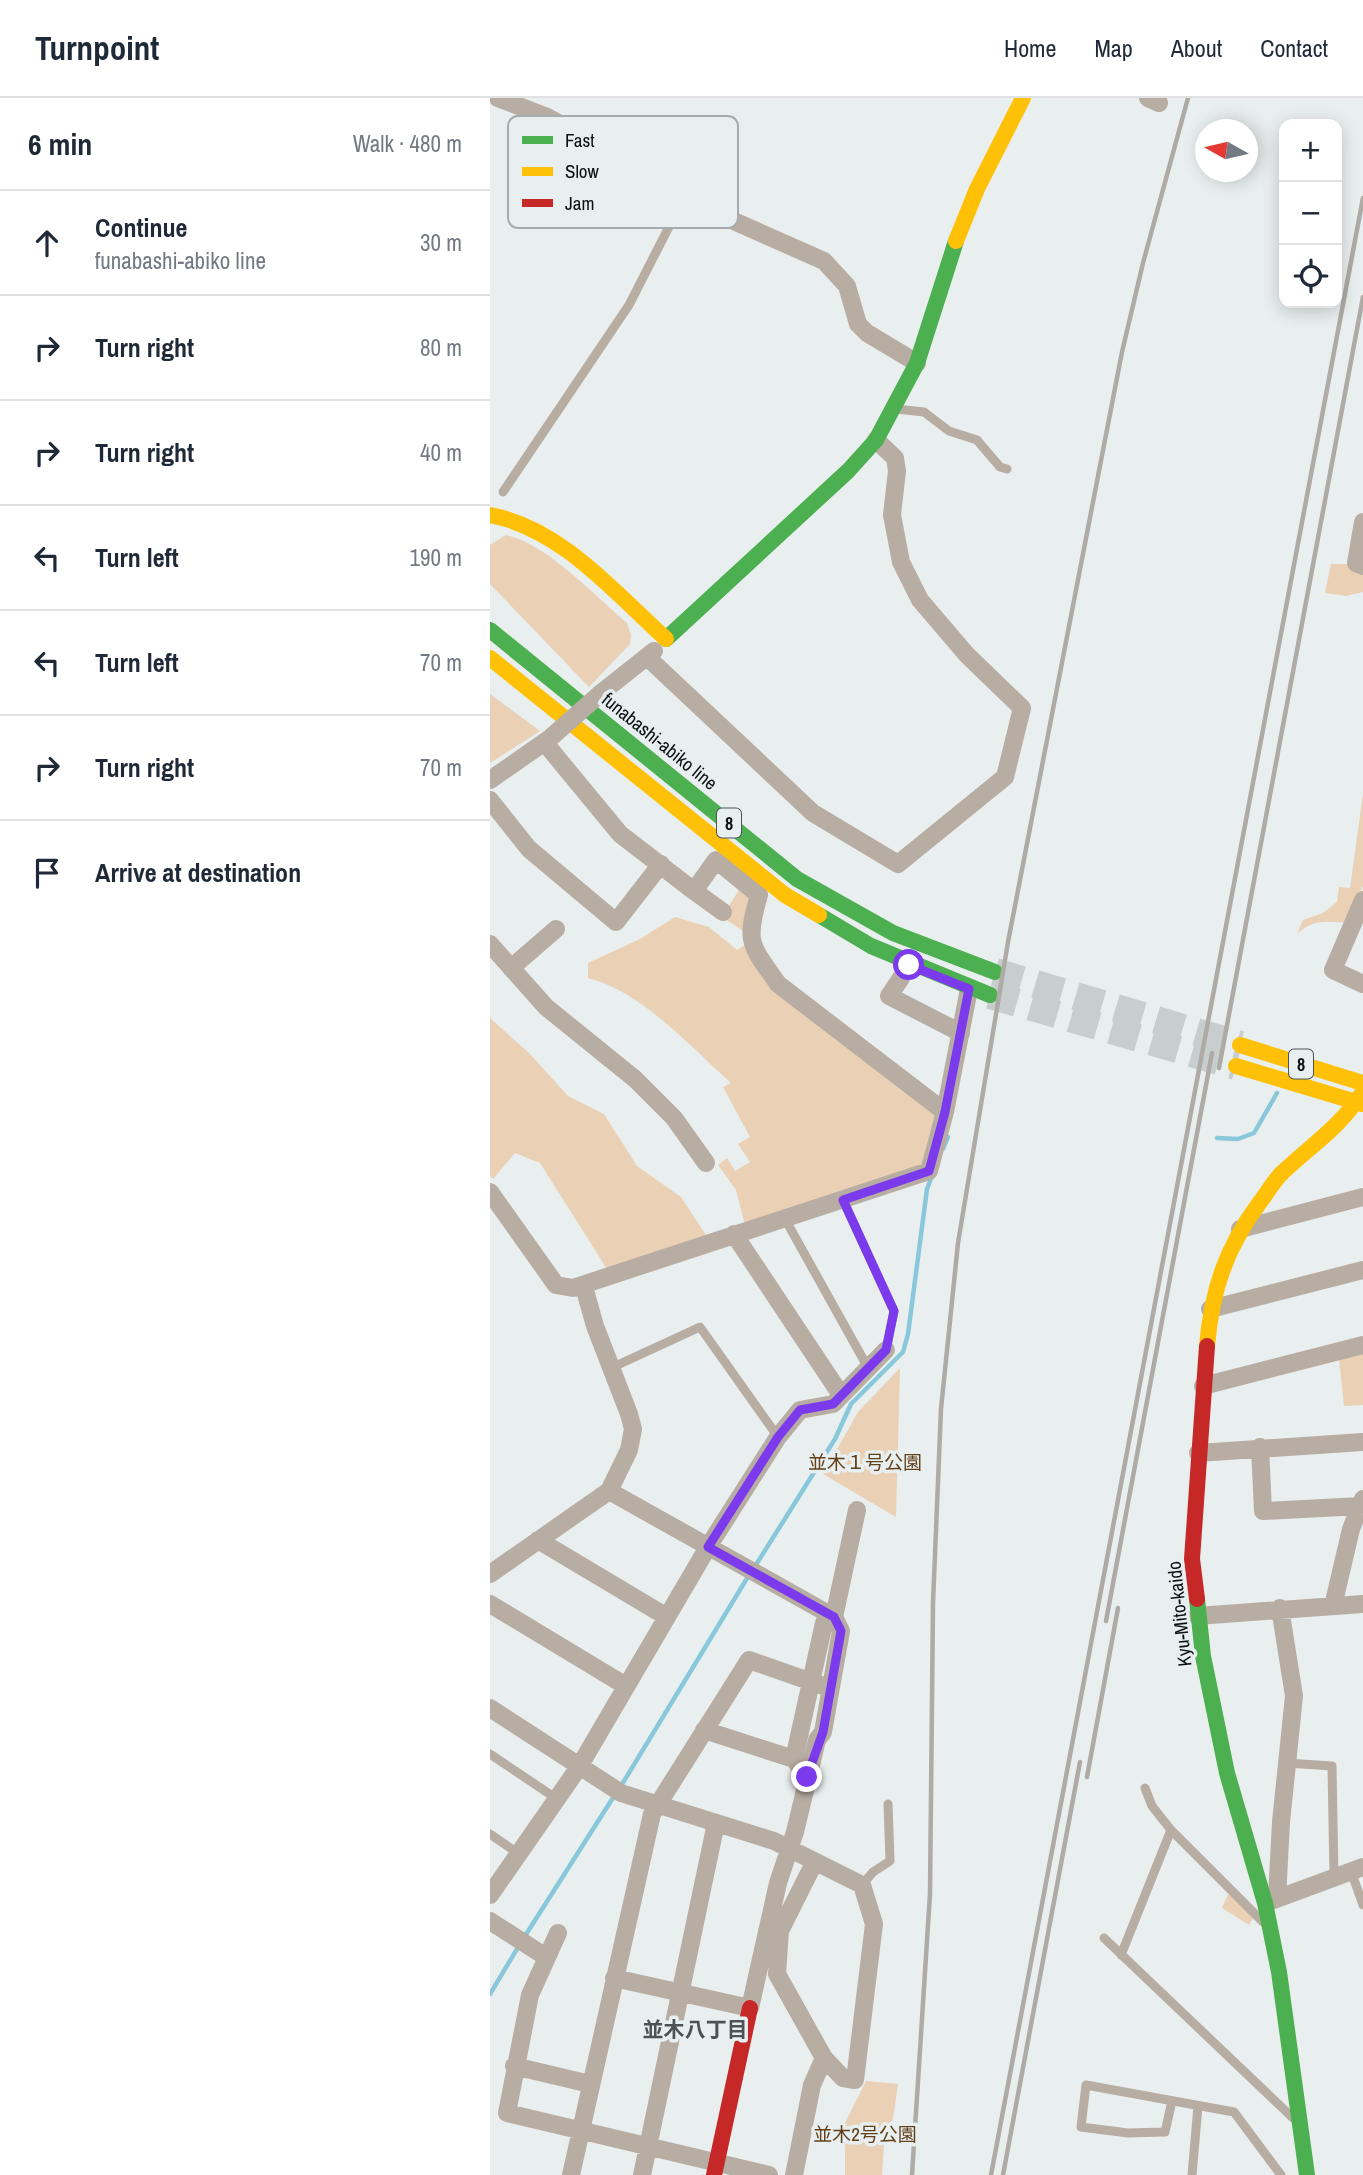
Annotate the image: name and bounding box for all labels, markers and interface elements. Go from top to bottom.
text: Turnpoint [35,26,159,70]
text: Home [1004,32,1056,64]
text: Map [1094,32,1133,64]
text: About [1171,32,1222,64]
text: Contact [1260,32,1328,64]
legend [508,116,738,228]
north arrow [1195,119,1258,182]
map controls [1279,119,1342,308]
button: + [1279,119,1342,182]
text: 6 min [28,124,92,164]
text: Fast [565,127,595,153]
text: Walk · 480 m [353,128,462,159]
text: Slow [565,158,600,184]
button: − [1279,182,1342,245]
text: Jam [565,190,594,216]
text: Continue [95,210,187,245]
icon: ahead [28,224,66,262]
text: 30 m [420,227,462,258]
text: funabashi-abiko line [95,245,266,276]
button: locate [1279,245,1342,308]
icon: right [28,329,66,367]
text: Turn right [95,330,194,365]
text: 80 m [420,332,462,363]
icon: right [28,434,66,472]
text: Turn right [95,435,194,470]
text: 40 m [420,437,462,468]
icon: left [28,539,66,577]
text: Turn left [95,540,179,575]
text: 190 m [410,542,462,573]
icon: left [28,644,66,682]
text: Turn left [95,645,179,680]
text: 70 m [420,647,462,678]
street label: funabashi-abiko line [597,686,723,796]
icon: right [28,749,66,787]
text: Turn right [95,750,194,785]
text: 70 m [420,752,462,783]
road number: 8 [717,808,741,838]
icon: arrive [28,854,66,892]
text: Arrive at destination [95,855,301,890]
route start [893,949,924,980]
road number: 8 [1289,1049,1313,1079]
park label: 並木１号公園 [808,1449,922,1475]
street label: Kyu-Mito-kaido [1161,1560,1197,1668]
route end [791,1761,822,1792]
district label: 並木八丁目 [643,2015,748,2044]
park label: 並木2号公園 [813,2121,917,2147]

